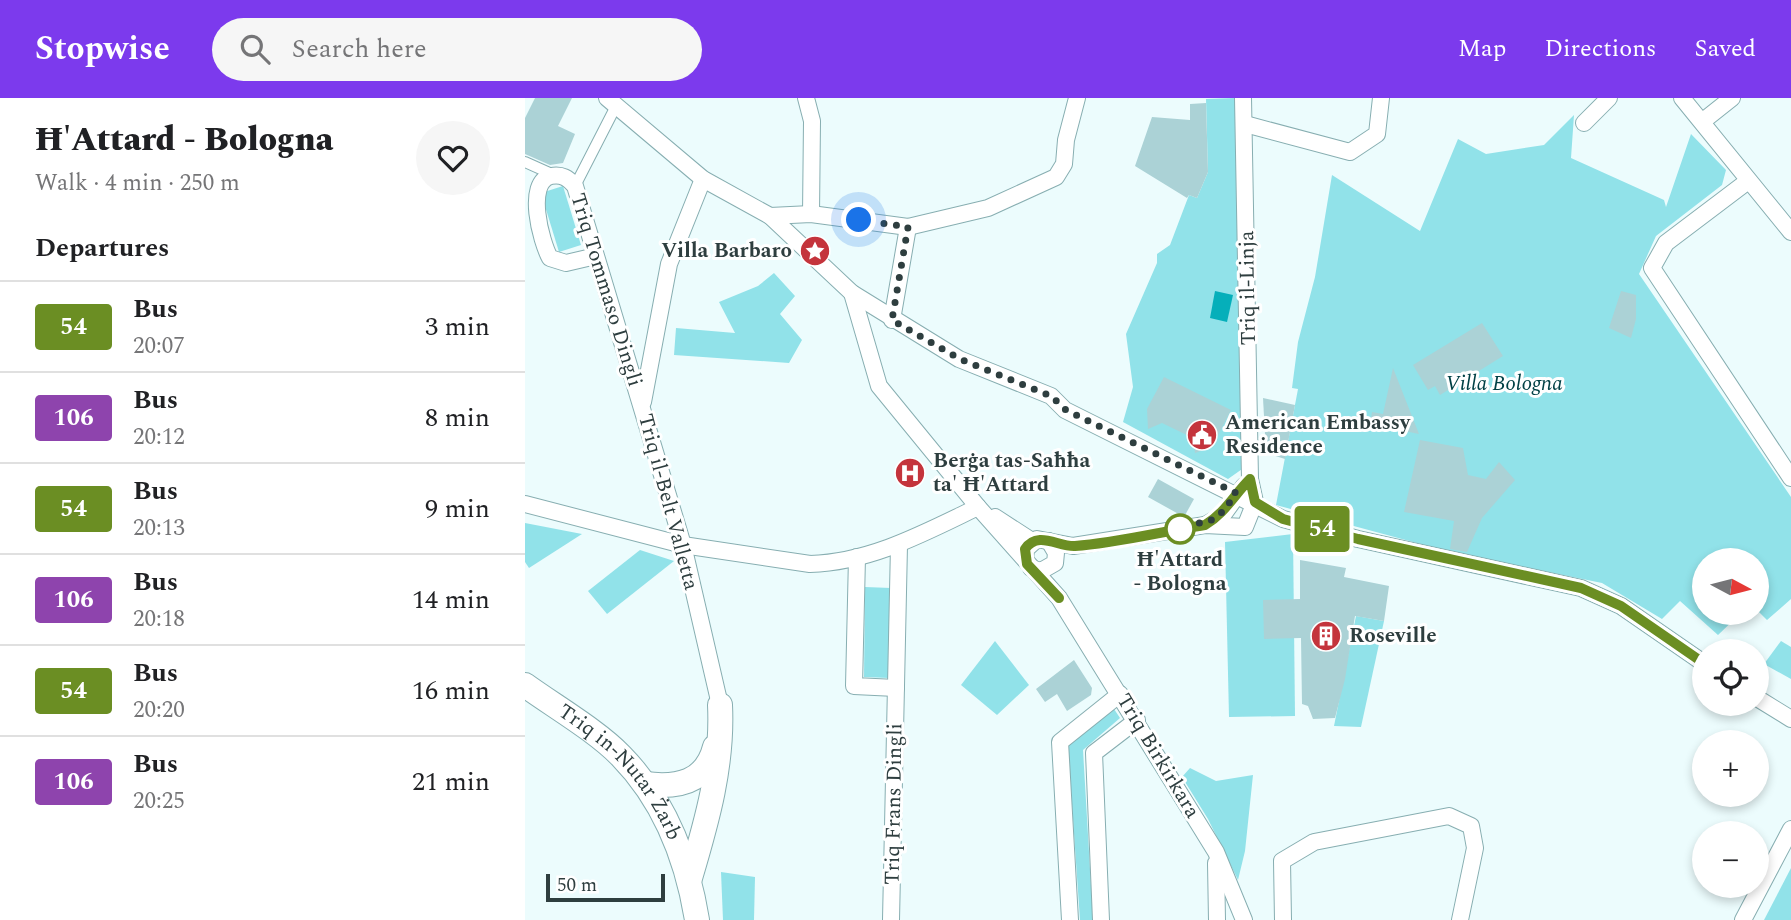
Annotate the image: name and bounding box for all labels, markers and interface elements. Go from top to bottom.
search box [212,18,702,81]
text: Stopwise [35,24,170,74]
text: Search here [292,29,427,69]
icon: search [236,30,274,68]
text: Map [1458,31,1506,67]
text: Directions [1544,31,1656,67]
text: Saved [1694,31,1756,67]
text: Ħ'Attard - Bologna [35,115,333,165]
button: heart [416,121,490,195]
text: Walk · 4 min · 250 m [35,166,240,201]
street label: Triq Tommaso Dingli [561,189,651,391]
your location [841,202,876,237]
text: Departures [35,228,169,268]
street label: Triq il-Linja [1231,230,1265,346]
place icon: Villa Barbaro [798,234,832,268]
place label: Villa Barbaro [661,235,792,267]
text: Bus [133,289,178,329]
text: 3 min [425,307,490,347]
text: 54 [60,309,87,345]
text: 20:07 [133,329,185,364]
park label: Villa Bologna [1445,368,1563,400]
text: Bus [133,380,178,420]
text: 8 min [425,398,490,438]
text: 106 [53,400,94,436]
place label: American Embassy Residence [1225,407,1411,463]
street label: Triq il-Belt Valletta [629,410,707,594]
public building icon: American Embassy Residence [1185,418,1219,452]
text: 20:12 [133,420,185,455]
place label: Berġa tas-Saħħa ta' Ħ'Attard [933,445,1091,501]
hospital icon: Berġa tas-Saħħa ta' Ħ'Attard [893,456,927,490]
text: Bus [133,471,178,511]
text: 9 min [425,489,490,529]
text: 54 [60,491,87,527]
line badge: 54 [1291,506,1353,552]
text: 20:13 [133,511,185,546]
text: 54 [1309,511,1335,547]
marker: Ħ'Attard - Bologna [1165,514,1195,544]
place label: Ħ'Attard - Bologna [1133,544,1227,600]
north arrow [1692,548,1769,625]
map controls [1692,548,1769,898]
text: Bus [133,562,178,602]
text: 14 min [412,580,490,620]
text: 106 [53,582,94,618]
text: 20:18 [133,602,185,637]
building icon: Roseville [1309,619,1343,653]
place label: Roseville [1349,620,1437,652]
button: locate [1692,639,1769,716]
text: Bus [133,653,178,693]
text: 16 min [412,671,490,711]
text: 54 [60,673,87,709]
street label: Triq Birkirkara [1108,687,1208,825]
text: 20:20 [133,693,185,728]
street label: Triq in-Nutar Żarb [551,696,690,845]
street label: Triq Frans Dingli [877,723,911,885]
button: + [1692,730,1769,807]
text: Bus [133,744,178,784]
text: 21 min [412,762,490,802]
text: 106 [53,764,94,800]
text: 20:25 [133,784,185,819]
button: − [1692,821,1769,898]
scale bar [546,871,665,903]
text: 50 m [557,871,597,900]

